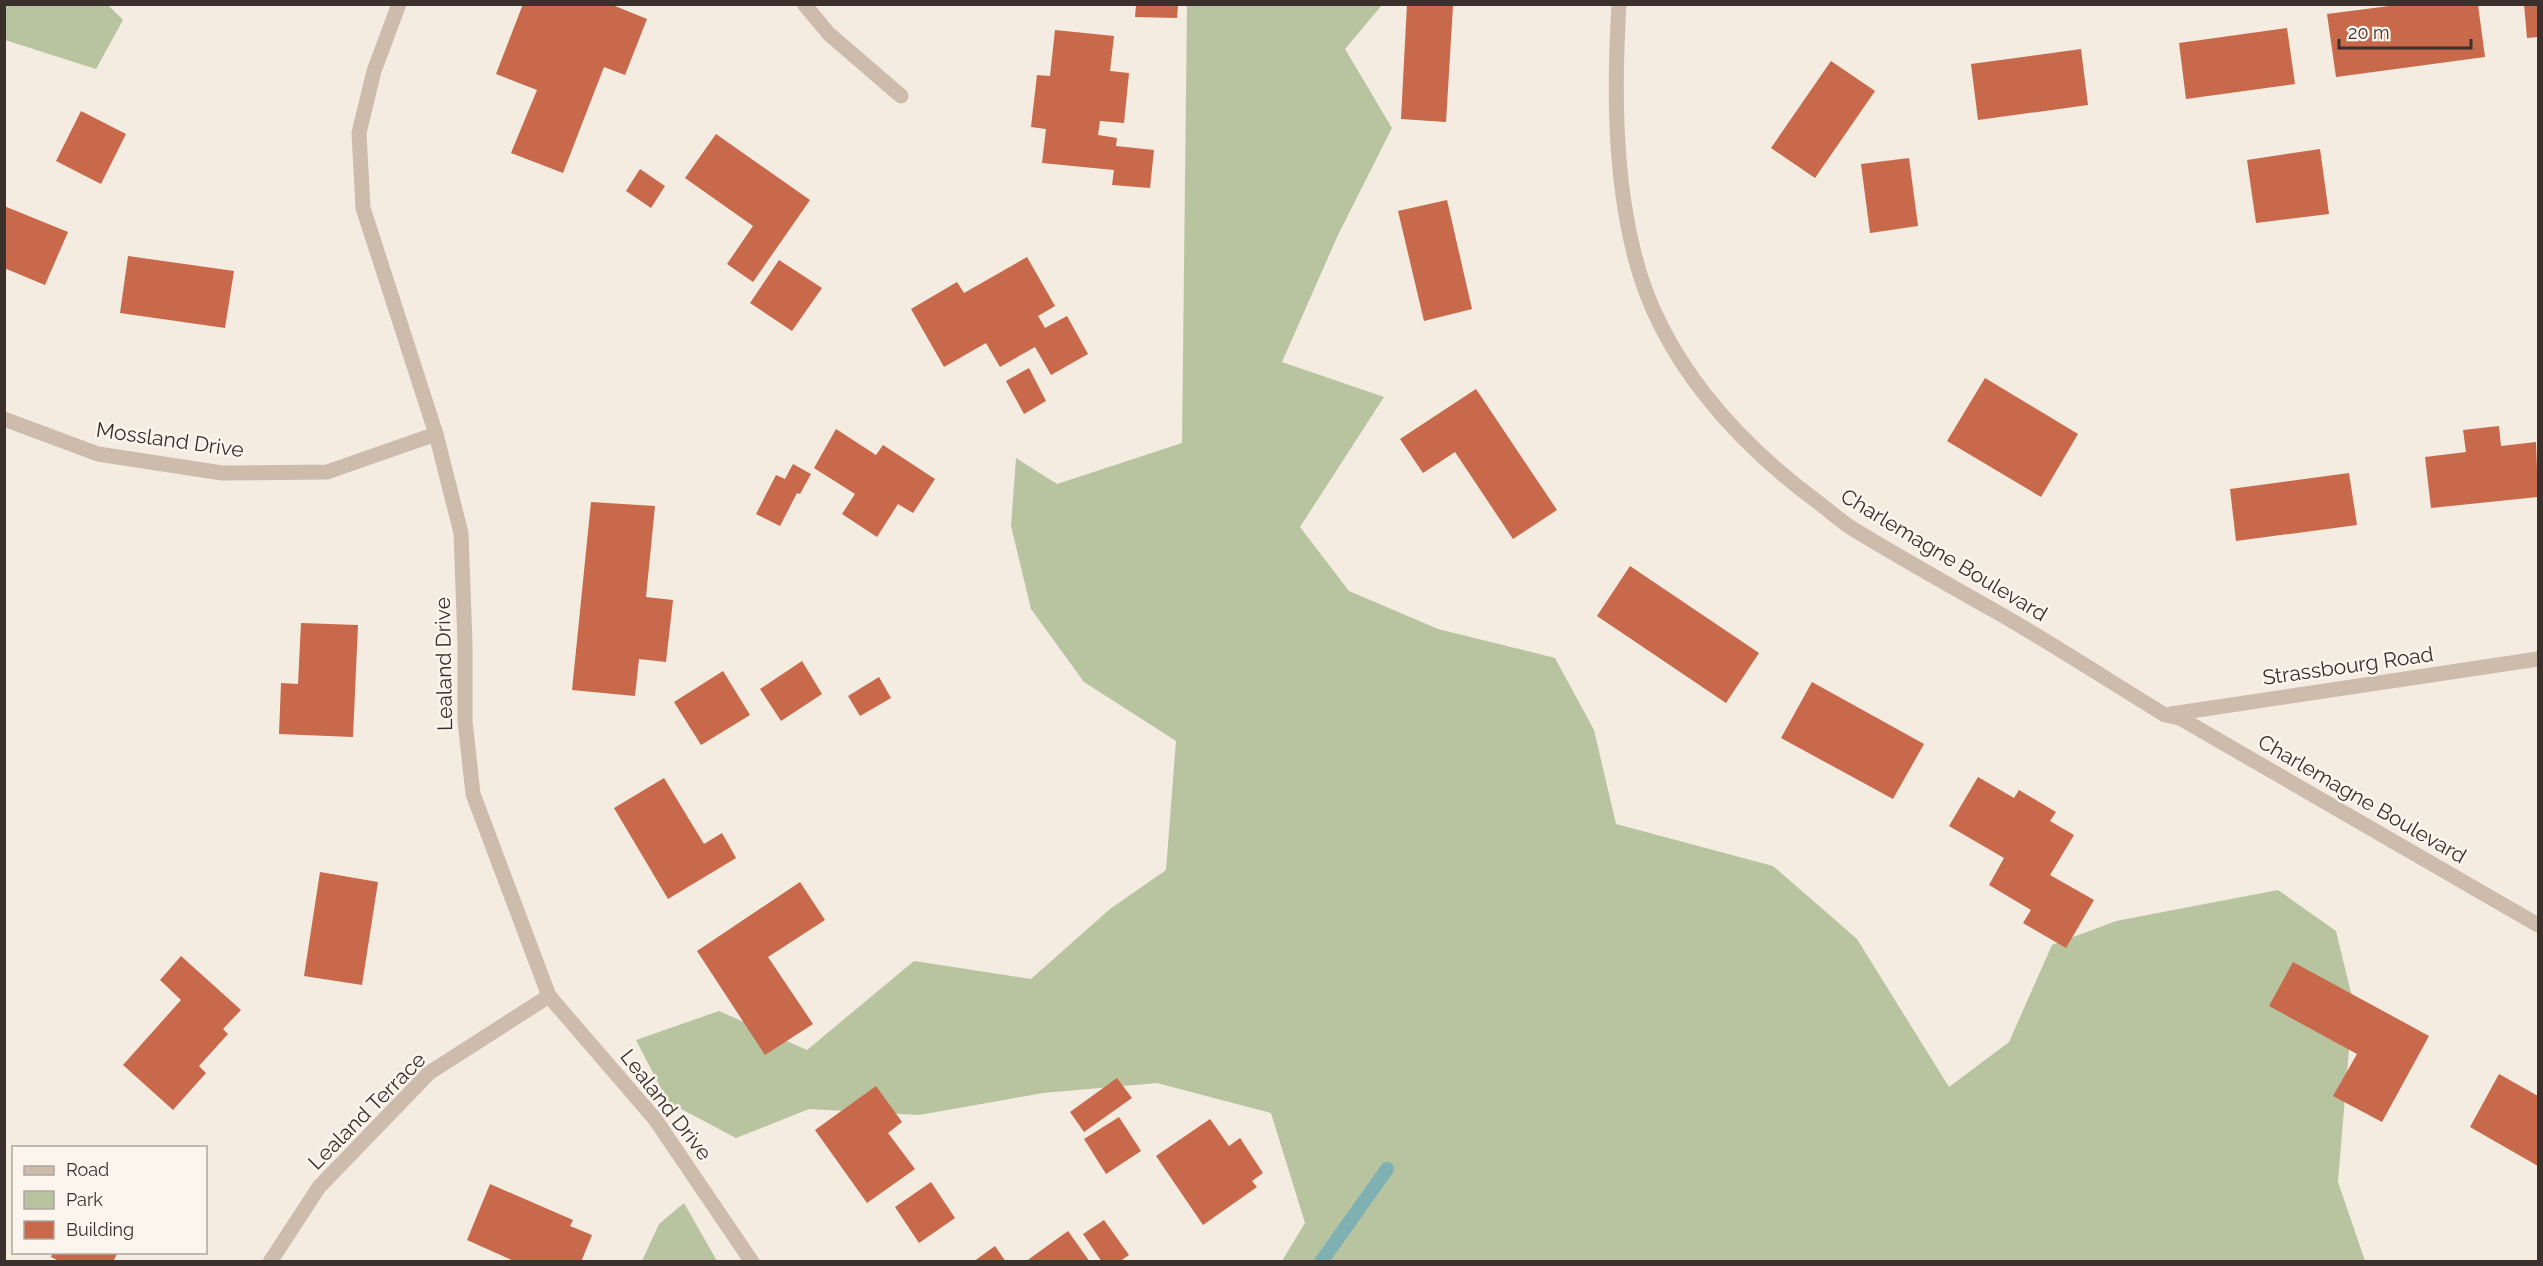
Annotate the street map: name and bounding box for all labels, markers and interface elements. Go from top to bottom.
scale bar [2339,12,2471,50]
text: 20 m [2348,22,2390,43]
street label: Mossland Drive [95,417,246,462]
street label: Charlemagne Boulevard [1837,483,2052,626]
street label: Lealand Drive [430,597,457,731]
street label: Strassbourg Road [2261,641,2435,690]
street label: Charlemagne Boulevard [2254,729,2471,868]
street label: Lealand Drive [615,1044,717,1165]
street label: Lealand Terrace [303,1047,431,1175]
legend [12,1146,207,1254]
text: Road [66,1159,109,1180]
text: Park [66,1189,103,1210]
text: Building [66,1219,134,1240]

